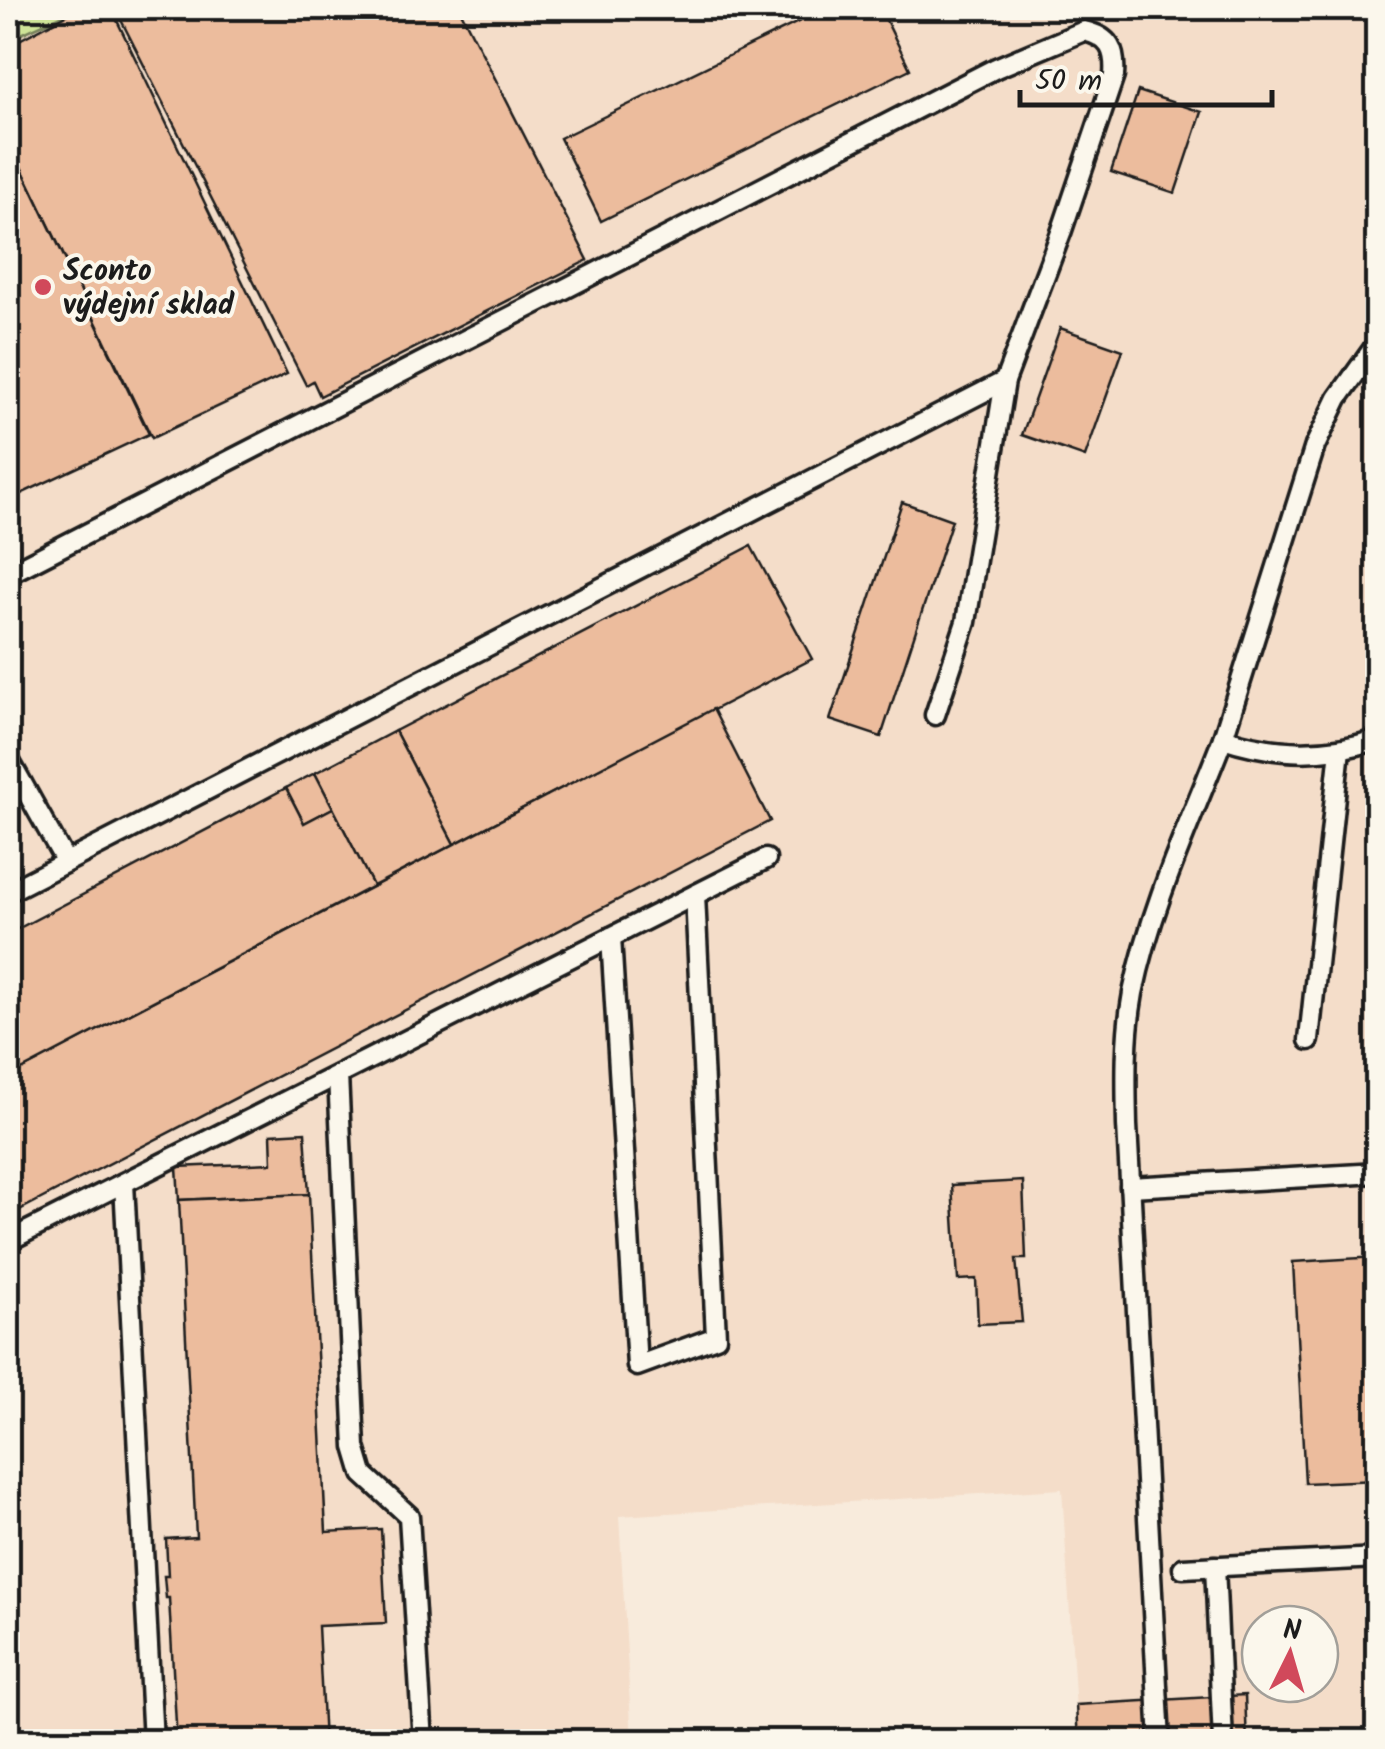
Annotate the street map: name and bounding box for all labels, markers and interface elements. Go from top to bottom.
scale bar [1020,45,1272,107]
text: 50 m [1035,58,1102,106]
place label: Sconto výdejní sklad [63,248,235,330]
marker: Sconto výdejní sklad [32,276,54,298]
north arrow [1240,1604,1340,1704]
text: N [1281,1608,1303,1655]

